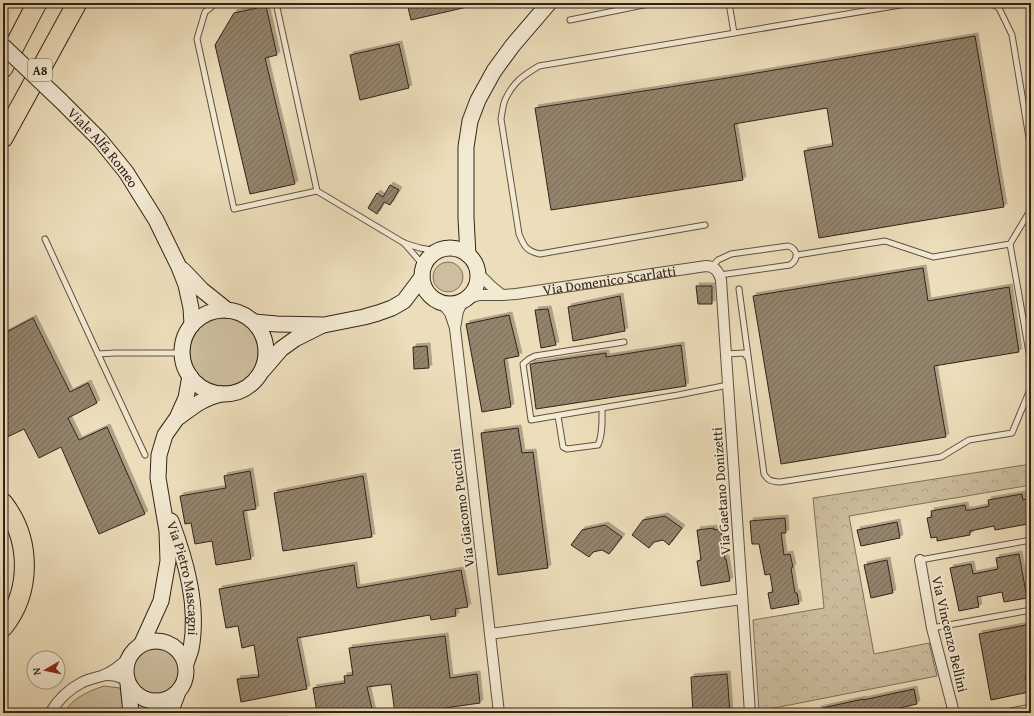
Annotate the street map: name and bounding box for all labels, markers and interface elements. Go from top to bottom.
road number: A8 [28,59,52,81]
street label: Viale Alfa Romeo [63,103,143,192]
street label: Via Domenico Scarlatti [541,261,677,300]
street label: Via Gaetano Donizetti [707,426,735,555]
street label: Via Giacomo Puccini [445,447,479,569]
street label: Via Pietro Mascagni [162,518,203,636]
street label: Via Vincenzo Bellini [927,574,973,694]
north arrow [26,650,66,690]
text: N [28,666,45,676]

